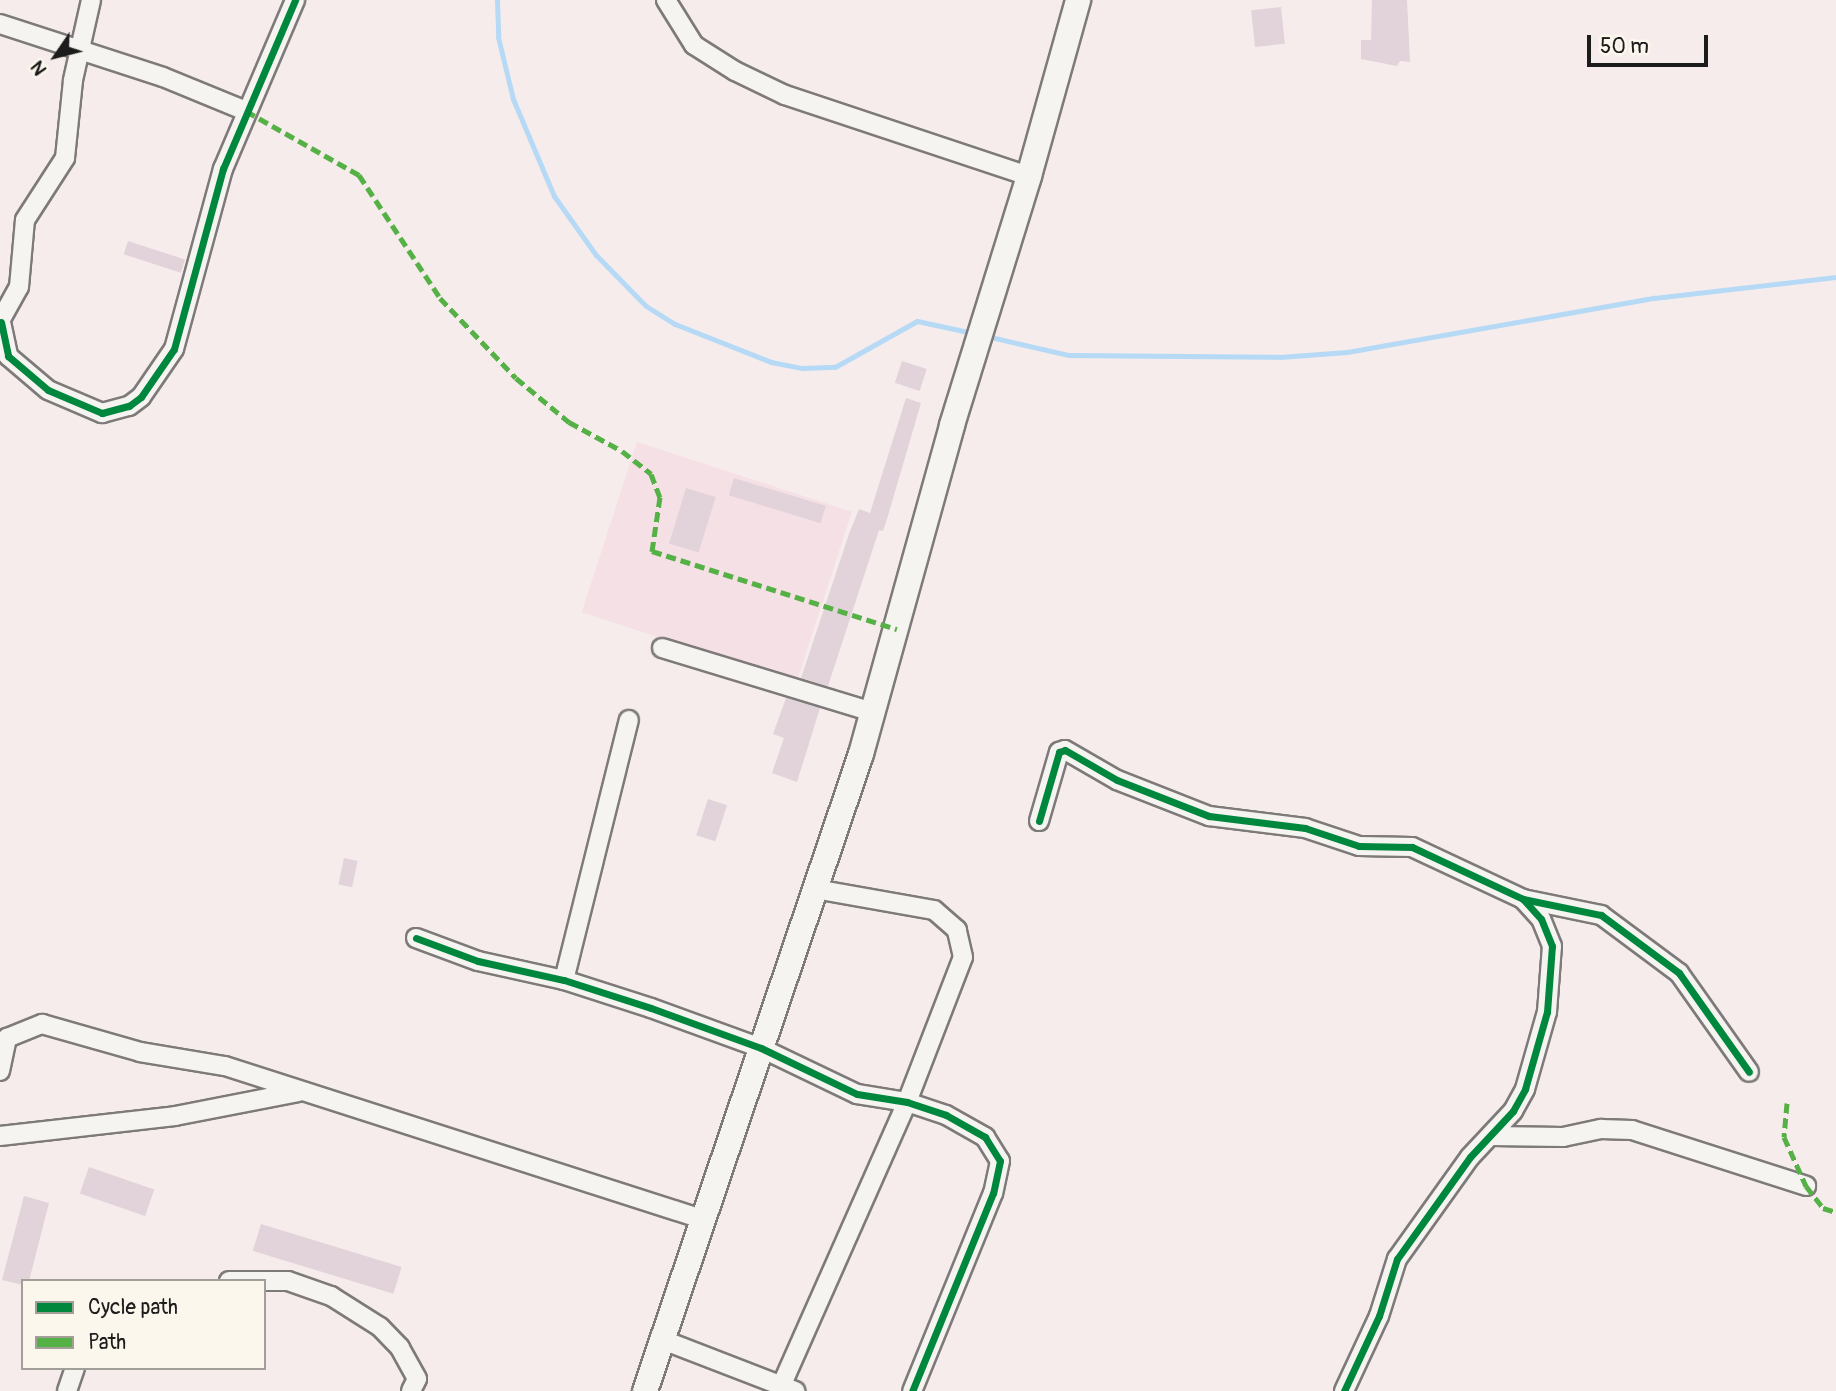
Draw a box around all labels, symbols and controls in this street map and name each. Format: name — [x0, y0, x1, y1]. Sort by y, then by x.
north arrow — [21, 21, 91, 91]
scale bar — [1591, 21, 1712, 65]
text: 50 m — [1600, 33, 1649, 60]
text: N — [25, 56, 52, 80]
legend — [21, 1279, 266, 1370]
text: Cycle path — [88, 1294, 178, 1321]
text: Path — [88, 1329, 126, 1356]

